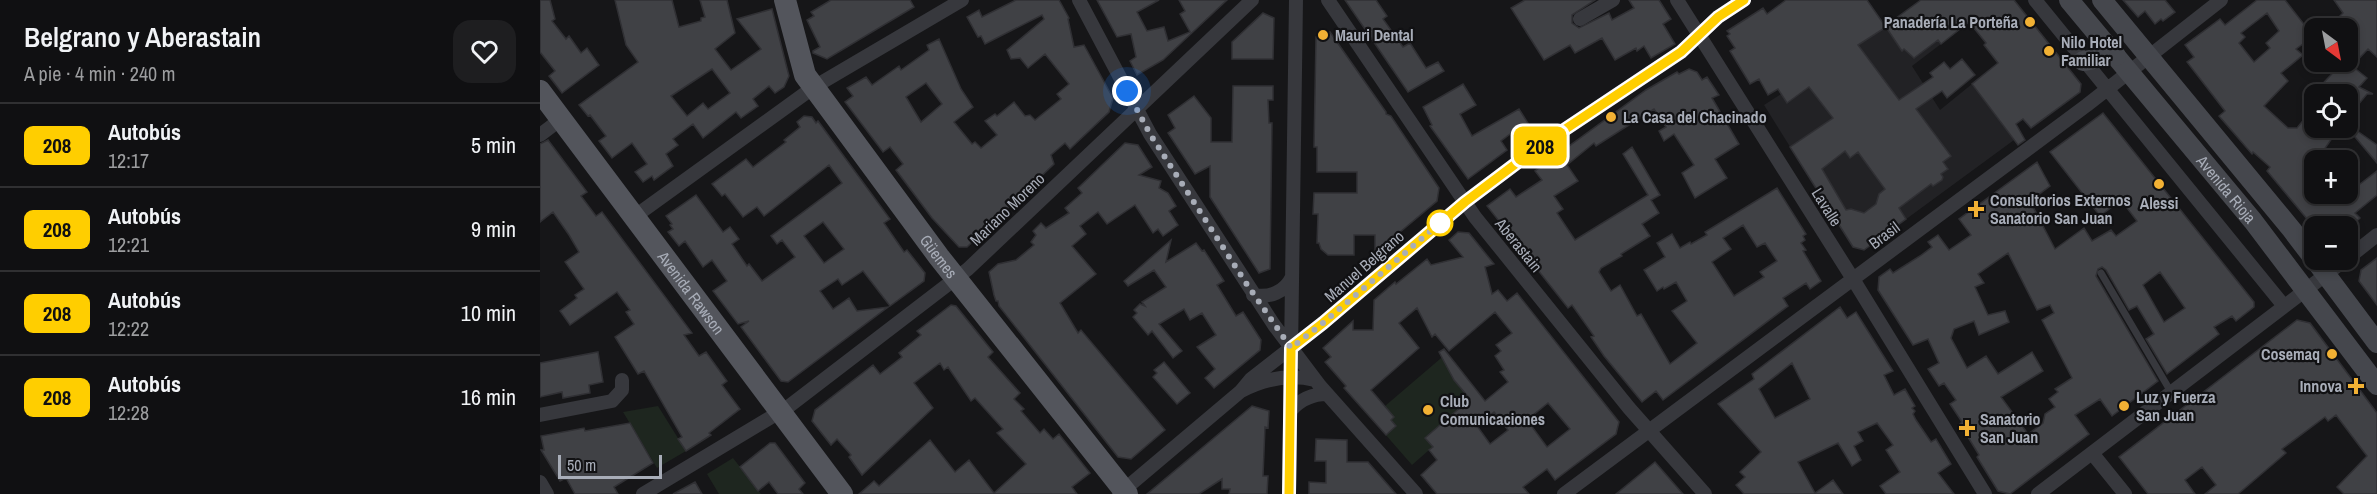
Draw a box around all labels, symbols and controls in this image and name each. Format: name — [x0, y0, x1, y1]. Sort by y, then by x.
place label: Panadería La Porteña — [1884, 11, 2019, 33]
marker: Panadería La Porteña — [2023, 15, 2037, 29]
text: Belgrano y Aberastain — [24, 18, 261, 56]
north arrow — [2304, 18, 2358, 72]
map controls — [2304, 18, 2358, 270]
button: heart — [453, 20, 516, 83]
place label: Mauri Dental — [1335, 24, 1414, 46]
marker: Mauri Dental — [1316, 28, 1330, 42]
place label: Nilo Hotel Familiar — [2061, 31, 2122, 71]
marker: Nilo Hotel Familiar — [2042, 44, 2056, 58]
text: A pie · 4 min · 240 m — [24, 60, 175, 87]
your location — [1112, 76, 1142, 106]
button: locate — [2304, 84, 2358, 138]
place label: La Casa del Chacinado — [1623, 106, 1767, 128]
marker: La Casa del Chacinado — [1604, 110, 1618, 124]
text: Autobús — [108, 117, 181, 147]
line badge: 208 — [1506, 126, 1574, 166]
text: 5 min — [471, 130, 516, 160]
text: 208 — [43, 131, 71, 160]
text: 208 — [1526, 132, 1554, 161]
text: 12:17 — [108, 147, 149, 174]
street label: Avenida Rioja — [2191, 150, 2262, 228]
button: + — [2304, 150, 2358, 204]
street label: Mariano Moreno — [965, 168, 1049, 250]
marker: Alessi — [2152, 177, 2166, 191]
street label: Lavalle — [1807, 184, 1847, 230]
place label: Consultorios Externos Sanatorio San Juan — [1990, 189, 2131, 229]
place label: Alessi — [2140, 192, 2178, 214]
marker: Consultorios Externos Sanatorio San Juan — [1967, 200, 1985, 218]
text: Autobús — [108, 201, 181, 231]
unlabelled marker — [1427, 210, 1453, 236]
street label: Aberastain — [1490, 213, 1548, 277]
text: 9 min — [471, 214, 516, 244]
text: 208 — [43, 215, 71, 244]
street label: Brasil — [1864, 216, 1904, 254]
button: − — [2304, 216, 2358, 270]
street label: Manuel Belgrano — [1319, 225, 1409, 307]
street label: Güemes — [915, 230, 963, 283]
text: 12:21 — [108, 231, 149, 258]
street label: Avenida Rawson — [652, 246, 730, 339]
text: Autobús — [108, 285, 181, 315]
text: 10 min — [461, 298, 516, 328]
text: 208 — [43, 299, 71, 328]
text: 12:22 — [108, 315, 149, 342]
place label: Cosemaq — [2261, 343, 2320, 365]
marker: Cosemaq — [2325, 347, 2339, 361]
text: Autobús — [108, 369, 181, 399]
place label: Innova — [2300, 375, 2343, 397]
marker: Innova — [2347, 377, 2365, 395]
text: 16 min — [461, 382, 516, 412]
text: 208 — [43, 383, 71, 412]
place label: Luz y Fuerza San Juan — [2136, 386, 2216, 426]
place label: Club Comunicaciones — [1440, 390, 1545, 430]
text: 12:28 — [108, 399, 149, 426]
marker: Luz y Fuerza San Juan — [2117, 399, 2131, 413]
marker: Club Comunicaciones — [1421, 403, 1435, 417]
place label: Sanatorio San Juan — [1980, 408, 2041, 448]
marker: Sanatorio San Juan — [1958, 419, 1976, 437]
scale bar — [558, 452, 662, 480]
text: 50 m — [567, 454, 596, 476]

